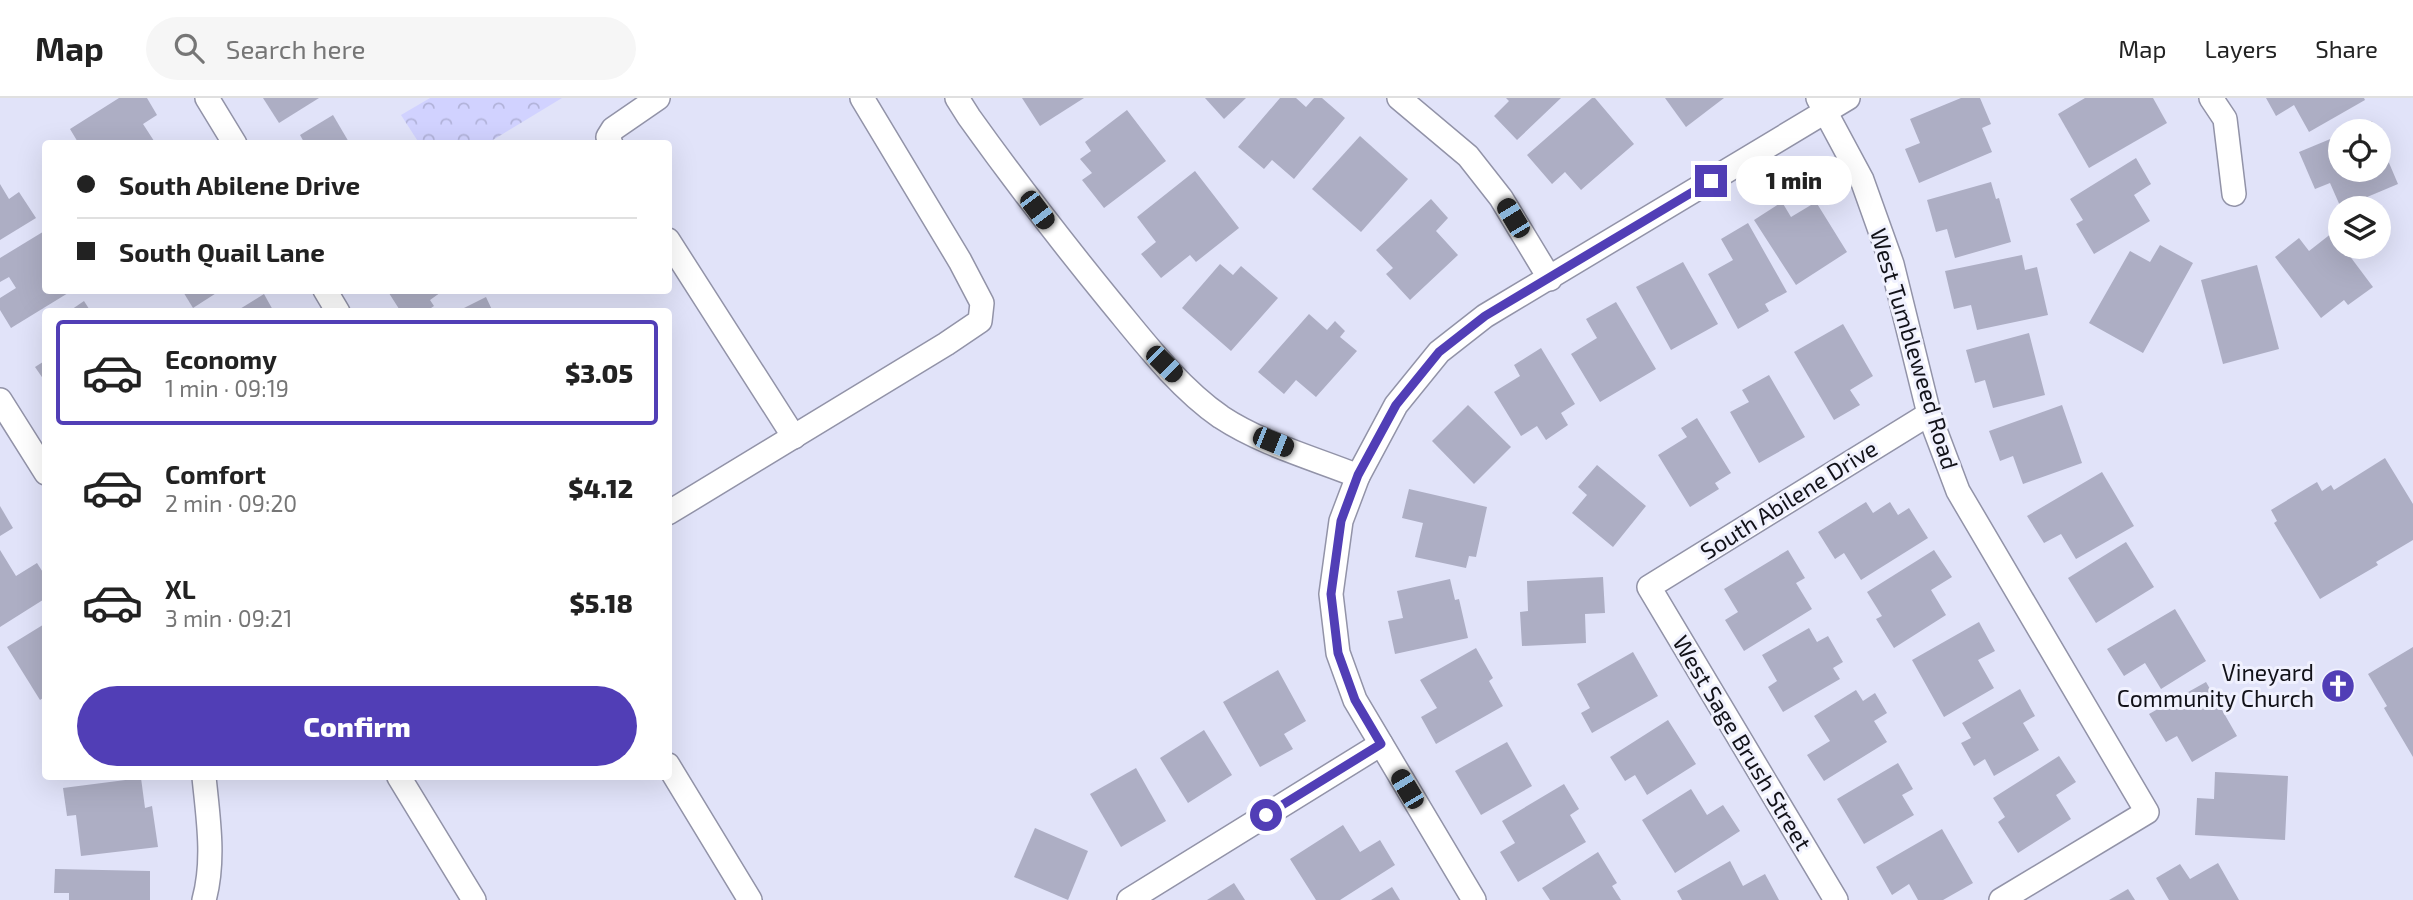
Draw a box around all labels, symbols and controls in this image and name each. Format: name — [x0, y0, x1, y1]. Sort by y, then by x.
search box — [146, 17, 636, 80]
text: Map — [35, 28, 104, 68]
icon: search — [170, 29, 208, 67]
text: Search here — [226, 33, 365, 64]
text: Map — [2118, 34, 2166, 63]
text: Layers — [2204, 34, 2277, 63]
text: Share — [2315, 34, 2378, 63]
map controls — [2328, 119, 2391, 259]
button: locate — [2328, 119, 2391, 182]
callout: 1 min — [1736, 156, 1851, 206]
route end — [1695, 165, 1727, 197]
text: 1 min — [1766, 166, 1822, 194]
text: South Abilene Drive — [119, 169, 360, 200]
car — [1016, 187, 1059, 233]
car — [1494, 195, 1533, 241]
button: layers — [2328, 196, 2391, 259]
street label: West Tumbleweed Road — [1865, 225, 1965, 473]
text: South Quail Lane — [119, 236, 325, 267]
icon: car — [81, 341, 144, 404]
car — [1142, 342, 1187, 386]
text: Economy — [165, 343, 277, 374]
text: $3.05 — [565, 357, 633, 388]
text: 1 min · 09:19 — [165, 374, 289, 402]
car — [1250, 424, 1297, 460]
street label: South Abilene Drive — [1695, 433, 1882, 565]
icon: car — [81, 456, 144, 519]
text: Comfort — [165, 458, 266, 489]
text: $4.12 — [568, 472, 633, 503]
text: 2 min · 09:20 — [165, 489, 297, 517]
icon: car — [81, 571, 144, 634]
text: XL — [165, 573, 196, 604]
text: $5.18 — [570, 587, 633, 618]
text: 3 min · 09:21 — [165, 604, 292, 632]
street label: West Sage Brush Street — [1668, 630, 1818, 855]
place label: Vineyard Community Church — [2117, 658, 2314, 712]
church icon: Vineyard Community Church — [2319, 667, 2357, 705]
button: Confirm — [77, 686, 637, 766]
car — [1388, 766, 1427, 812]
route start — [1250, 799, 1282, 831]

